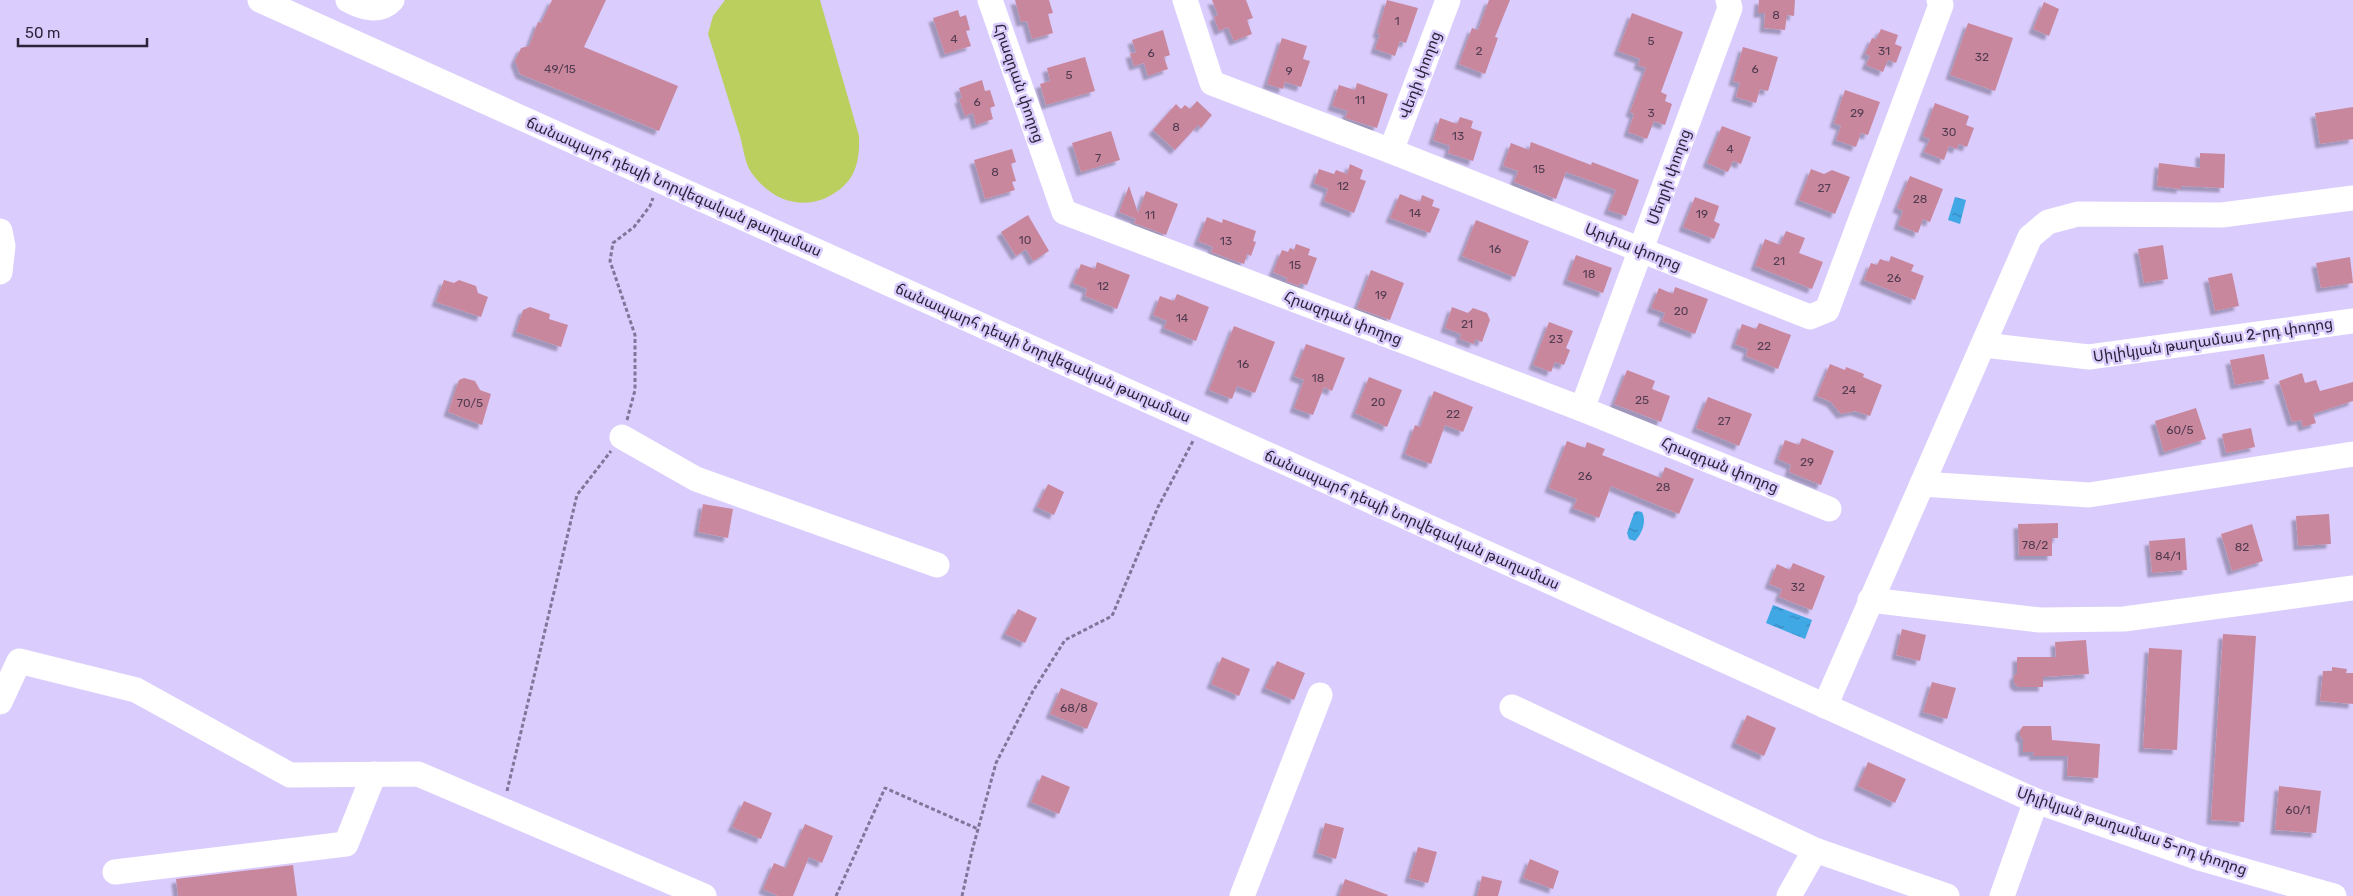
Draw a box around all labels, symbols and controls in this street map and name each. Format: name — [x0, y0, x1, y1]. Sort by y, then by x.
house number: 8 — [1772, 8, 1780, 22]
house number: 1 — [1394, 14, 1400, 28]
scale bar — [18, 15, 146, 47]
street label: Հրազդան փողոց — [990, 21, 1048, 145]
text: 50 m — [25, 24, 60, 42]
street label: Վեդի փողոց — [1395, 29, 1445, 121]
house number: 4 — [950, 32, 958, 46]
house number: 5 — [1647, 34, 1655, 48]
house number: 2 — [1475, 44, 1483, 58]
house number: 31 — [1878, 44, 1890, 58]
house number: 6 — [1147, 46, 1155, 60]
house number: 32 — [1975, 50, 1989, 64]
house number: 49/15 — [544, 62, 576, 76]
house number: 6 — [1751, 62, 1759, 76]
house number: 9 — [1285, 64, 1293, 78]
house number: 5 — [1065, 68, 1073, 82]
house number: 11 — [1355, 93, 1365, 107]
house number: 6 — [973, 95, 981, 109]
house number: 3 — [1647, 106, 1655, 120]
house number: 29 — [1850, 106, 1864, 120]
street label: ճանապարհ դեպի Նորվեգական թաղամաս — [524, 113, 824, 261]
house number: 8 — [1172, 120, 1180, 134]
house number: 30 — [1942, 125, 1956, 139]
street label: Մեղրի փողոց — [1643, 127, 1695, 227]
house number: 13 — [1452, 129, 1464, 143]
house number: 4 — [1726, 142, 1734, 156]
house number: 7 — [1095, 151, 1101, 165]
house number: 15 — [1533, 162, 1545, 176]
house number: 8 — [991, 165, 999, 179]
house number: 12 — [1337, 179, 1349, 193]
house number: 27 — [1817, 181, 1831, 195]
house number: 28 — [1913, 192, 1927, 206]
house number: 14 — [1409, 206, 1422, 220]
house number: 19 — [1696, 207, 1708, 221]
house number: 11 — [1145, 208, 1155, 222]
street label: Արփա փողոց — [1582, 219, 1684, 275]
house number: 10 — [1019, 233, 1031, 247]
house number: 13 — [1220, 234, 1232, 248]
house number: 16 — [1489, 242, 1501, 256]
house number: 21 — [1773, 254, 1785, 268]
house number: 15 — [1289, 258, 1301, 272]
house number: 18 — [1583, 267, 1595, 281]
house number: 26 — [1887, 271, 1901, 285]
street label: ճանապարհ դեպի Նորվեգական թաղամաս — [893, 279, 1193, 427]
house number: 12 — [1097, 279, 1109, 293]
street label: Հրազդան փողոց — [1281, 287, 1405, 349]
house number: 19 — [1375, 288, 1387, 302]
house number: 20 — [1674, 304, 1688, 318]
house number: 14 — [1176, 311, 1189, 325]
street label: Սիլիկյան թաղամաս 2-րդ փողոց — [2092, 314, 2334, 366]
house number: 21 — [1461, 317, 1473, 331]
house number: 23 — [1549, 332, 1563, 346]
house number: 22 — [1757, 339, 1771, 353]
house number: 16 — [1237, 357, 1249, 371]
house number: 18 — [1312, 371, 1324, 385]
house number: 24 — [1842, 383, 1857, 397]
house number: 25 — [1635, 393, 1649, 407]
house number: 20 — [1371, 395, 1385, 409]
house number: 70/5 — [457, 396, 483, 410]
house number: 22 — [1446, 407, 1460, 421]
house number: 27 — [1717, 414, 1731, 428]
house number: 60/5 — [2166, 423, 2194, 437]
street label: Հրազդան փողոց — [1659, 433, 1781, 497]
street label: ճանապարհ դեպի Նորվեգական թաղամաս — [1262, 446, 1562, 594]
house number: 29 — [1800, 455, 1814, 469]
house number: 26 — [1578, 469, 1592, 483]
house number: 28 — [1656, 480, 1670, 494]
house number: 78/2 — [2022, 538, 2048, 552]
house number: 82 — [2235, 540, 2249, 554]
house number: 84/1 — [2155, 549, 2181, 563]
house number: 32 — [1791, 580, 1805, 594]
house number: 68/8 — [1060, 701, 1088, 715]
street label: Սիլիկյան թաղամաս 5-րդ փողոց — [2014, 783, 2250, 879]
house number: 60/1 — [2285, 803, 2311, 817]

